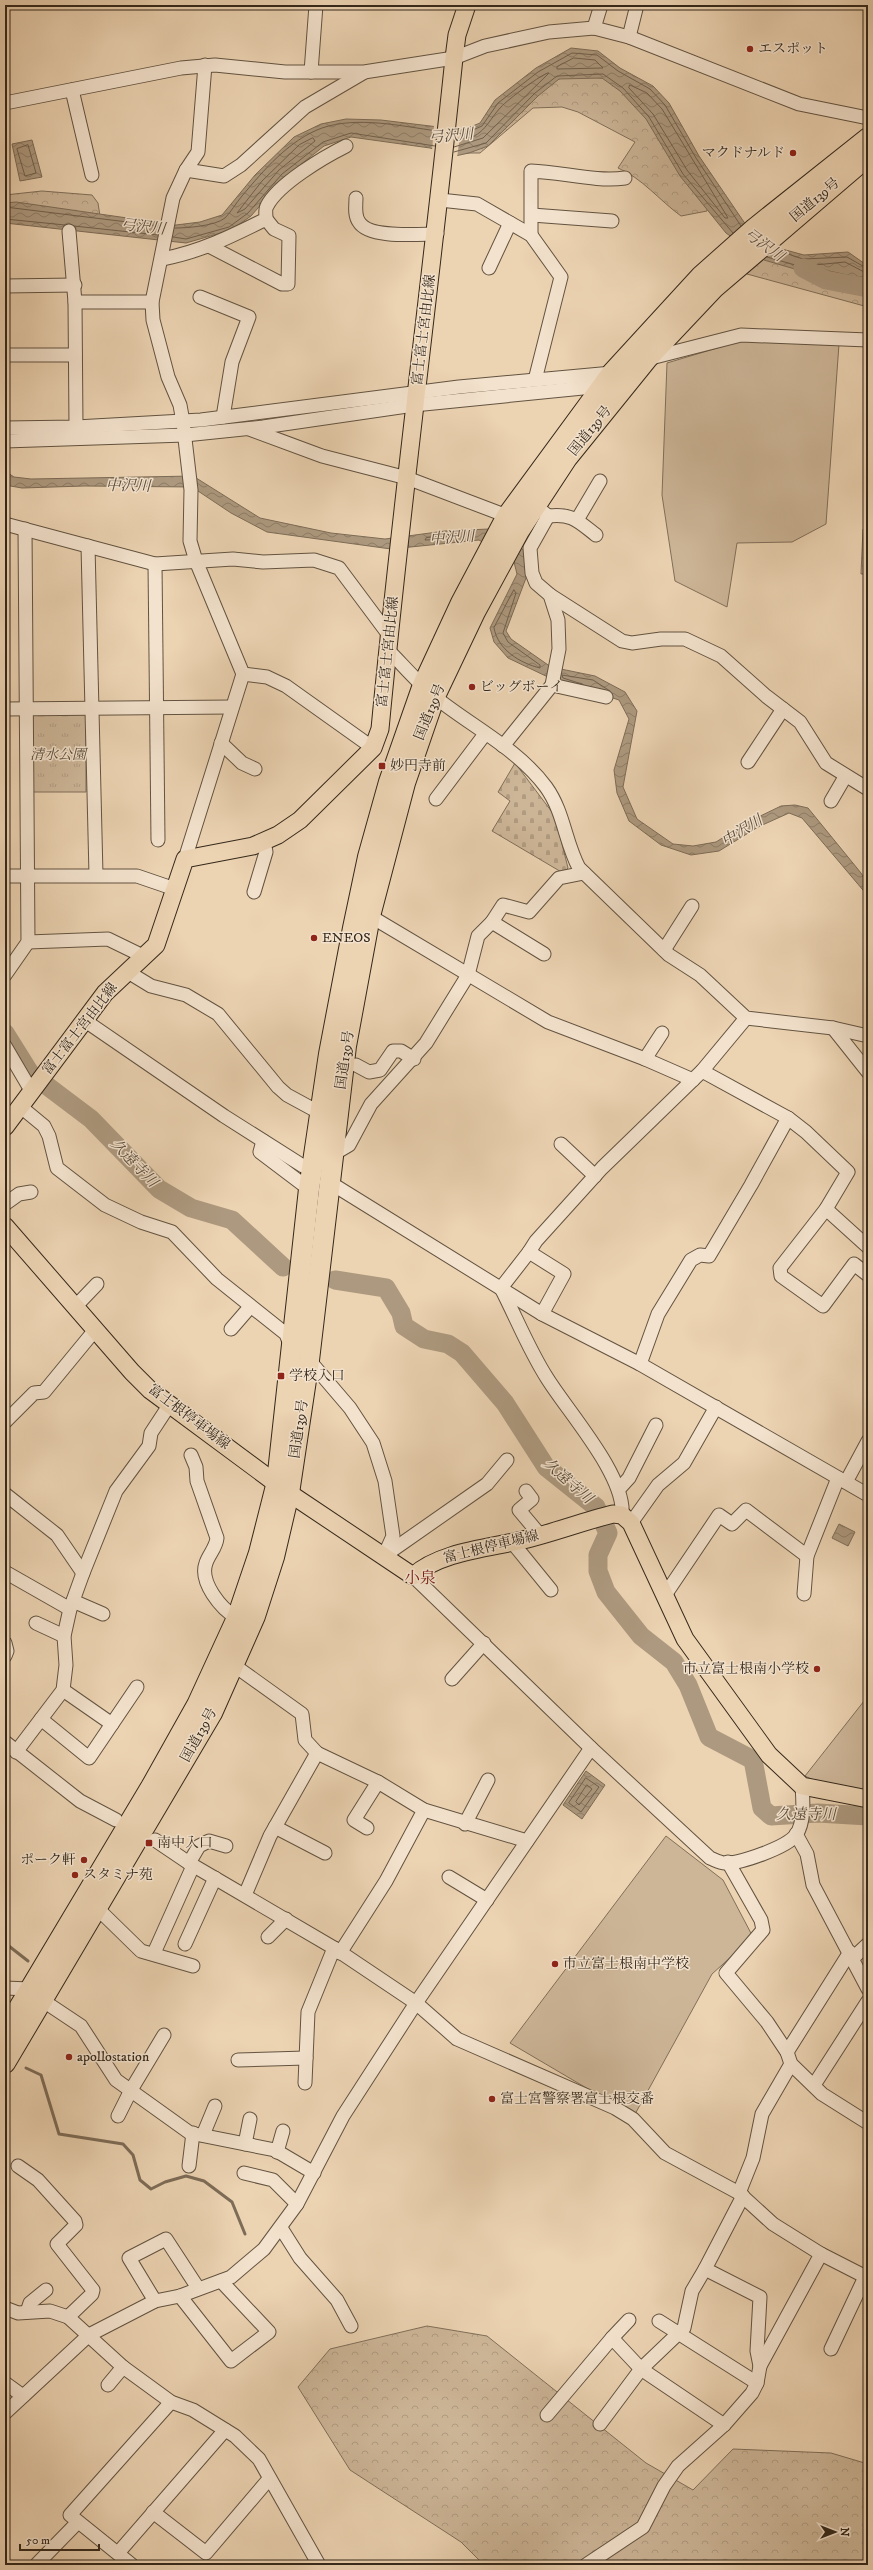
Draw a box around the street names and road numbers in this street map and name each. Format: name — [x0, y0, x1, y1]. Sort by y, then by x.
street label: 国道139号 — [786, 174, 844, 226]
street label: 富士富士宮由比線 — [408, 273, 440, 387]
street label: 国道139号 — [564, 402, 616, 460]
street label: 富士富士宮由比線 — [373, 595, 403, 709]
street label: 国道139号 — [411, 681, 449, 743]
street label: 富士富士宮由比線 — [38, 979, 122, 1079]
street label: 国道139号 — [332, 1029, 358, 1091]
street label: 富士根停車場線 — [144, 1380, 234, 1454]
street label: 国道139号 — [286, 1398, 312, 1460]
street label: 富士根停車場線 — [441, 1526, 541, 1568]
street label: 国道139号 — [177, 1705, 221, 1765]

